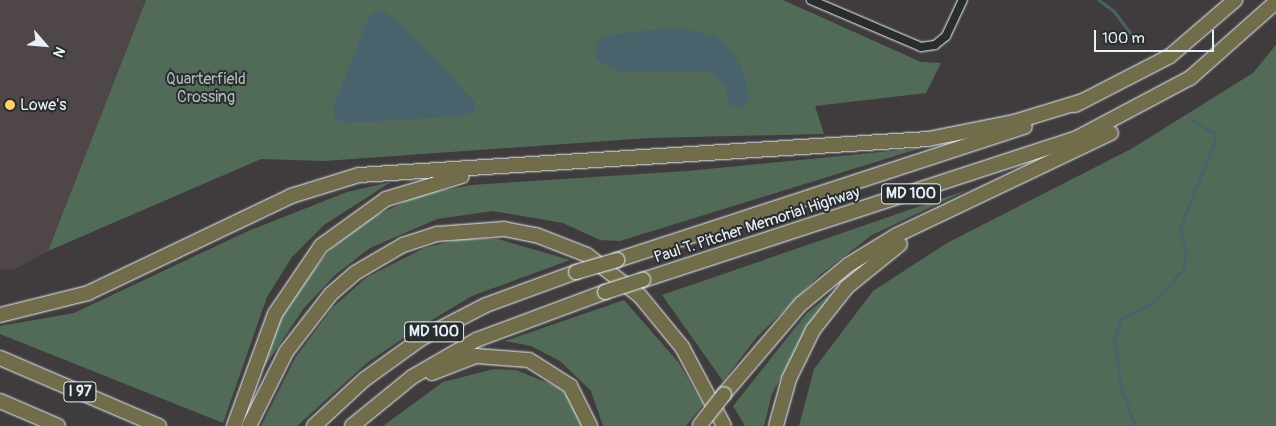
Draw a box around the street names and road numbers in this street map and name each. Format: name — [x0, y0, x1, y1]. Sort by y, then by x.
road number: MD 100 — [881, 182, 941, 206]
street label: Paul T. Pitcher Memorial Highway — [652, 183, 862, 267]
road number: MD 100 — [404, 320, 464, 344]
road number: I 97 — [62, 380, 98, 404]

